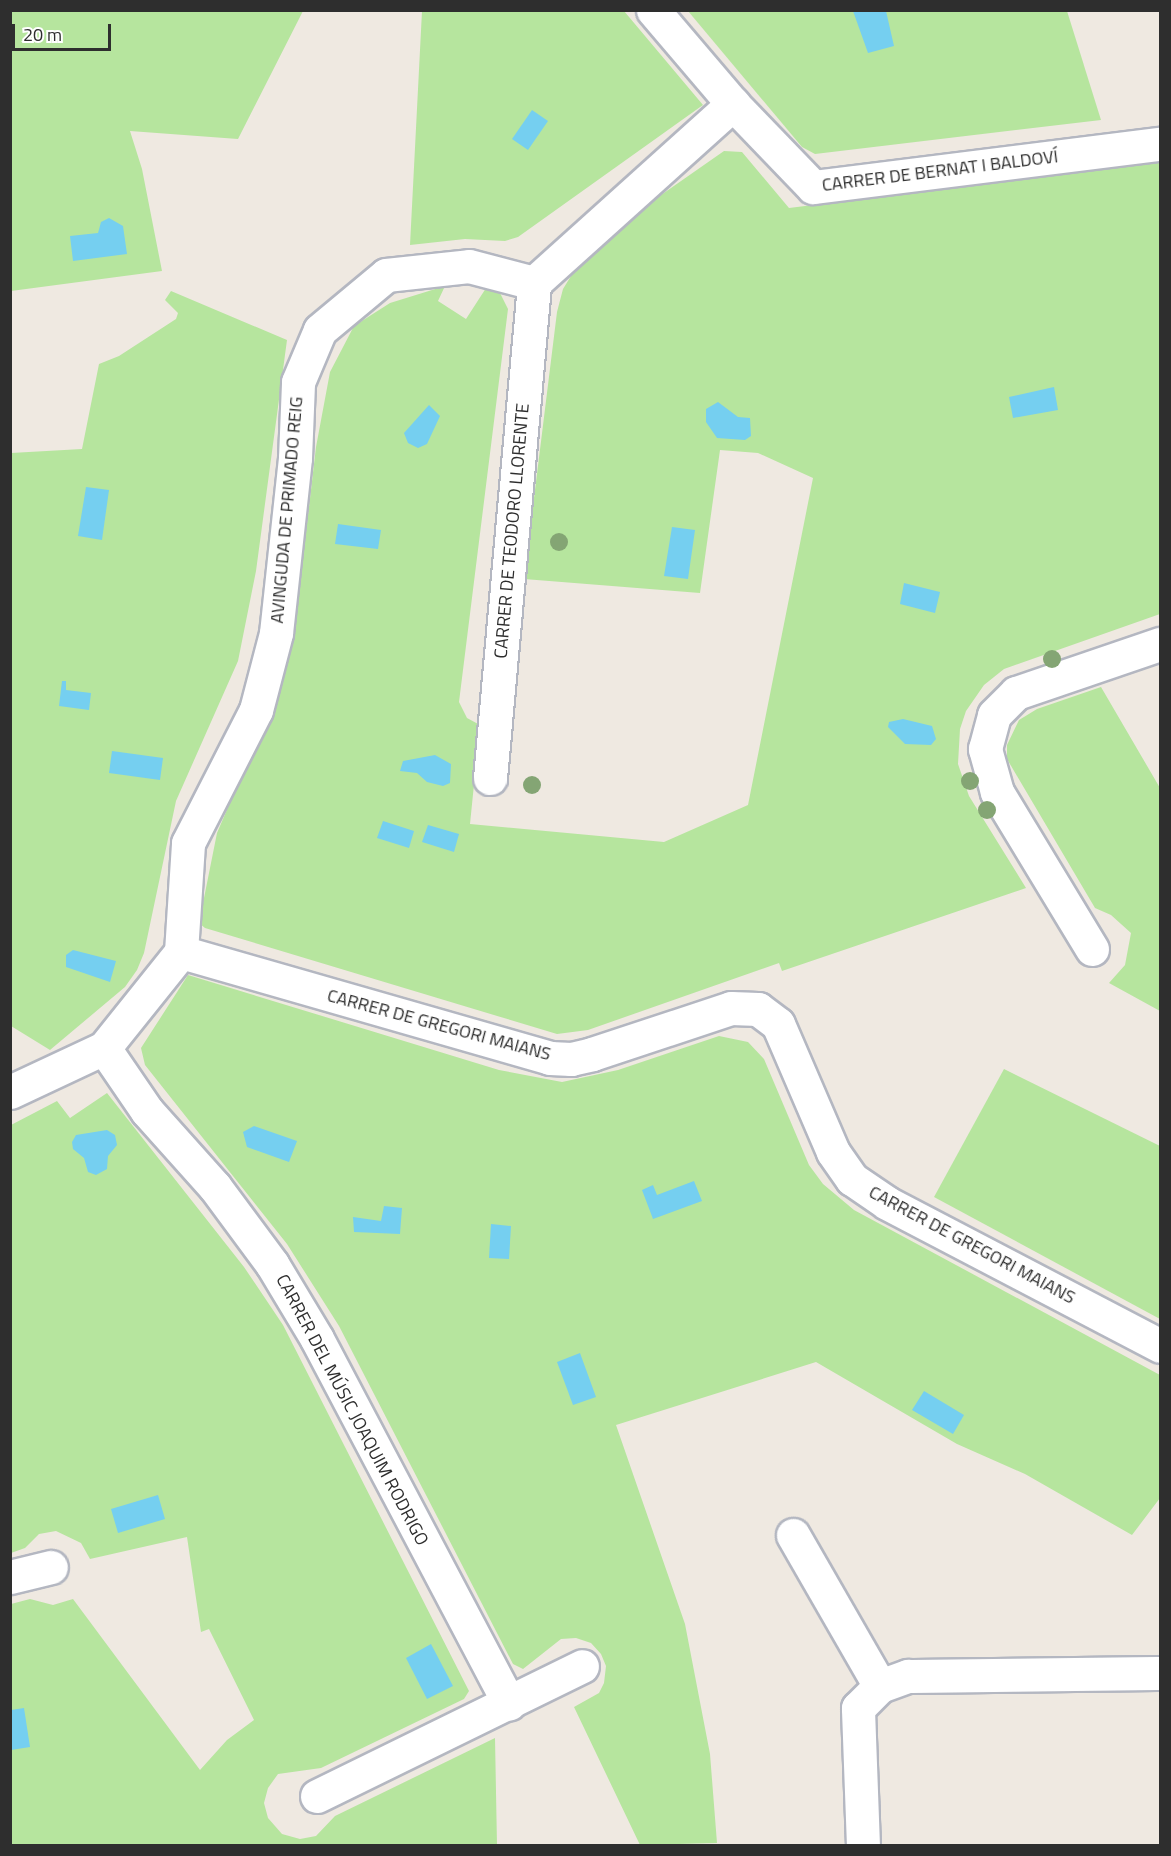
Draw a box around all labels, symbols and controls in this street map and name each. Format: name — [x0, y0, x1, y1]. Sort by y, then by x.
scale bar — [15, 12, 114, 50]
text: 20 m — [23, 21, 62, 48]
street label: CARRER DE BERNAT I BALDOVÍ — [821, 146, 1059, 196]
street label: AVINGUDA DE PRIMADO REIG — [266, 396, 308, 624]
street label: CARRER DE TEODORO LLORENTE — [490, 402, 534, 660]
street label: CARRER DE GREGORI MAIANS — [325, 985, 553, 1065]
street label: CARRER DE GREGORI MAIANS — [865, 1181, 1079, 1309]
street label: CARRER DEL MÚSIC JOAQUIM RODRIGO — [271, 1271, 433, 1549]

